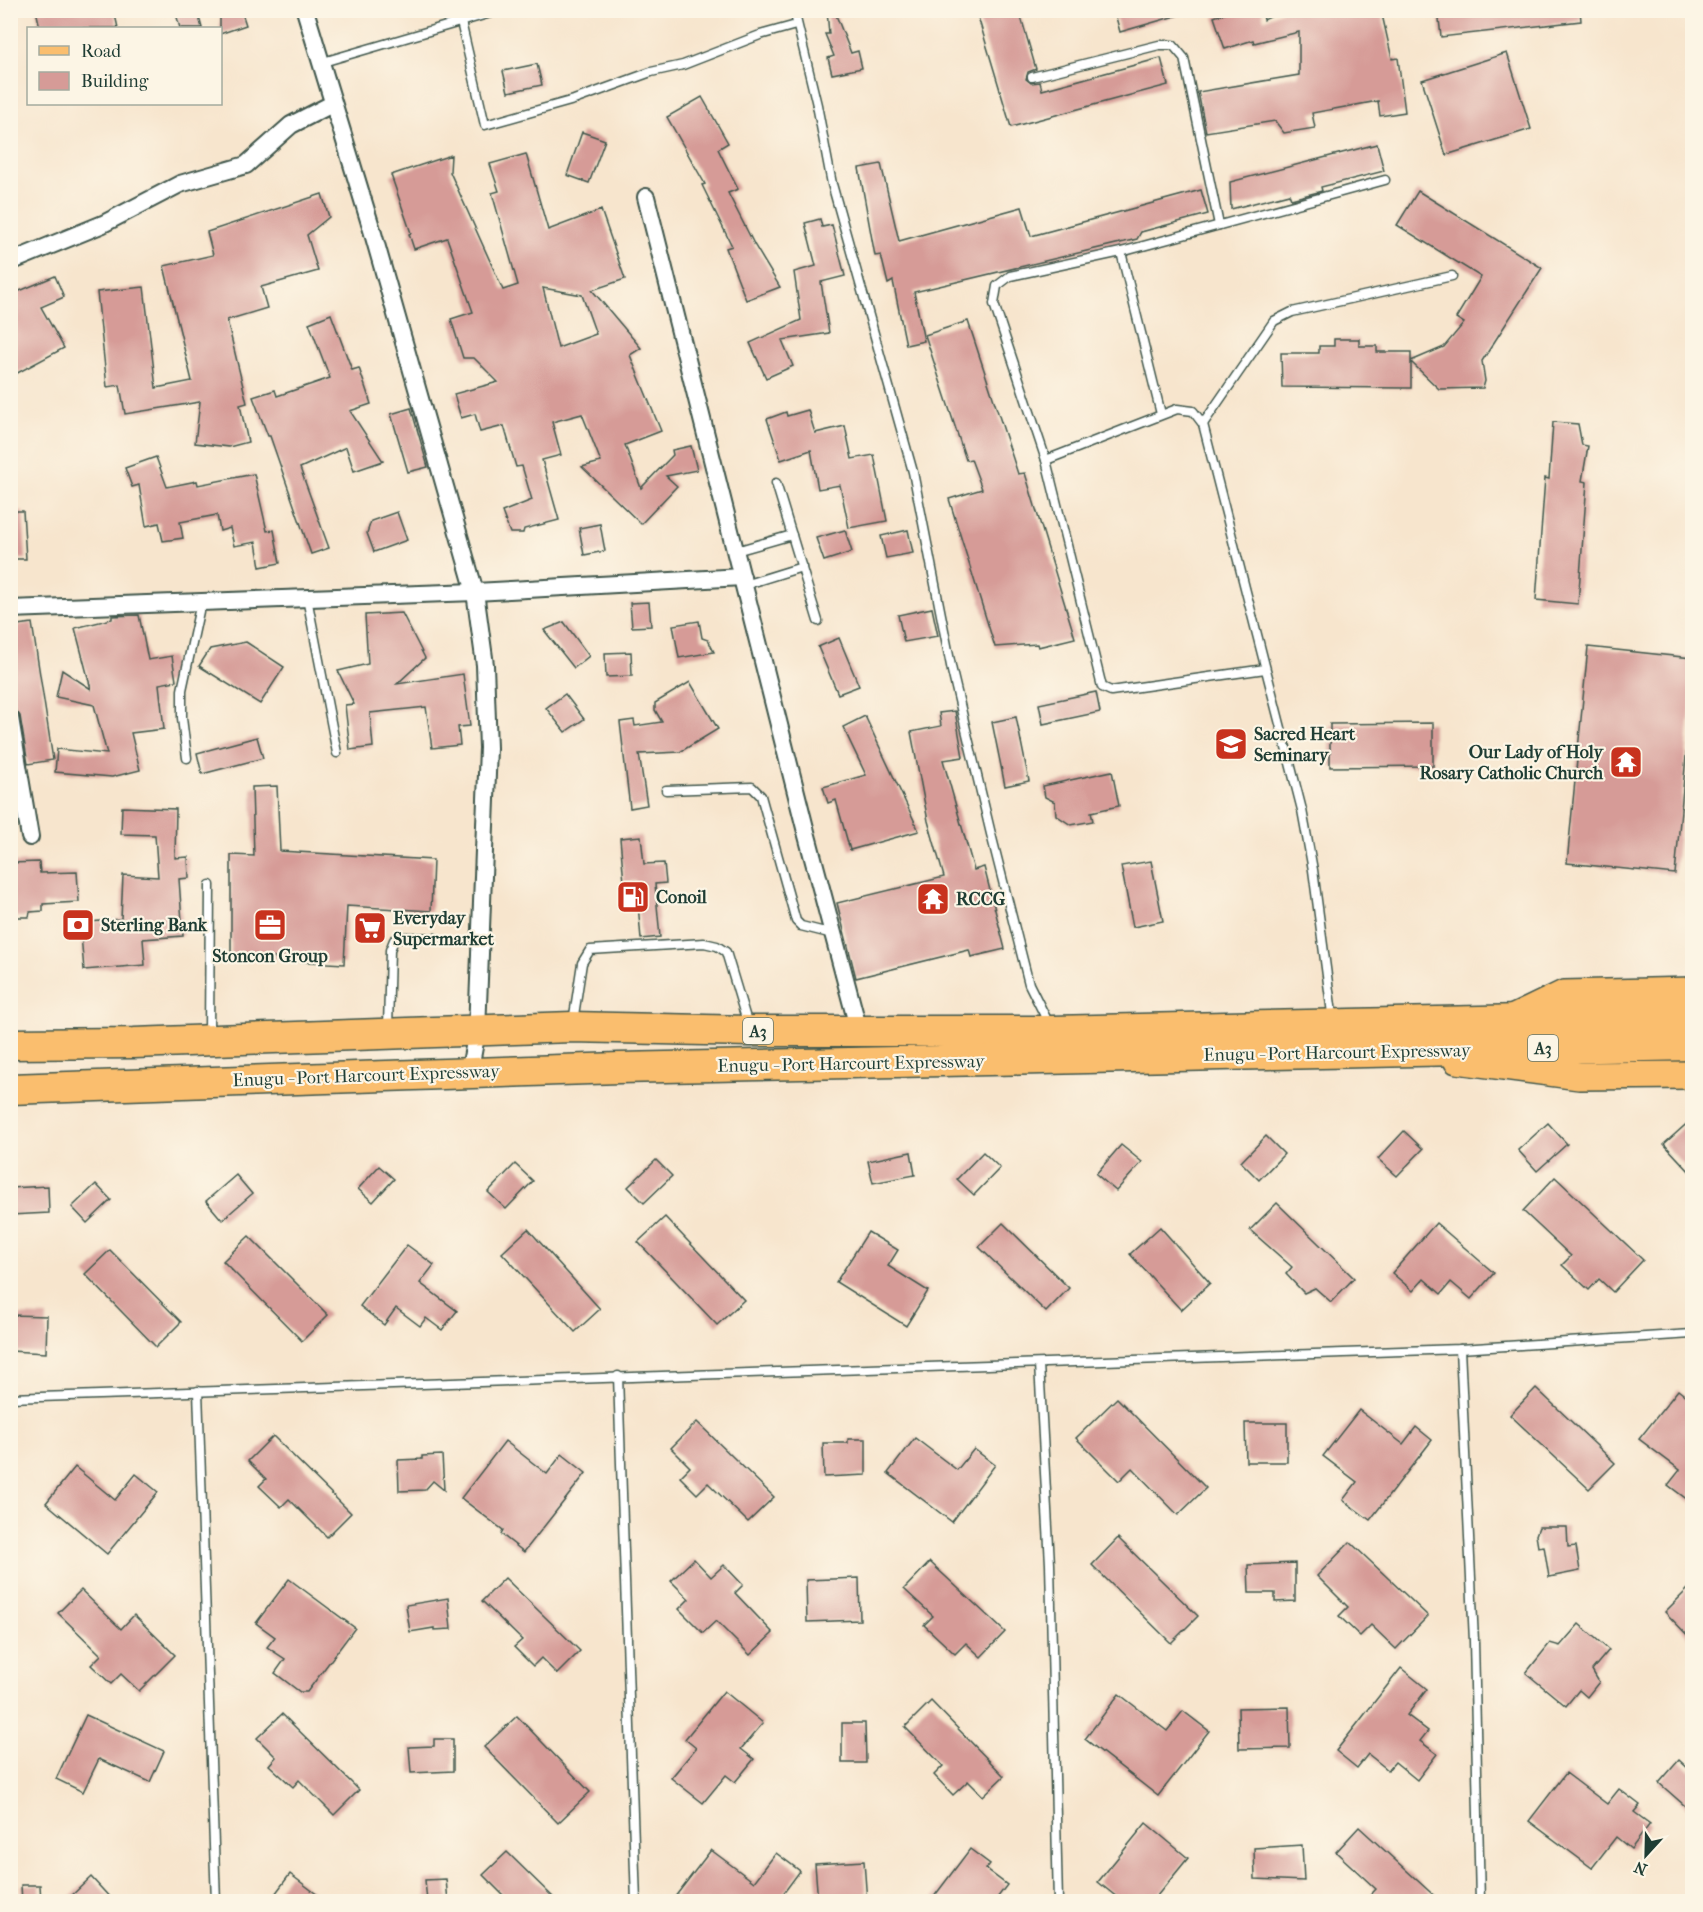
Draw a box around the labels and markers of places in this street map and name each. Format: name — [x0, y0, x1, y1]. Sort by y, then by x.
place label: Sacred Heart Seminary — [1254, 724, 1356, 766]
school or university icon: Sacred Heart Seminary — [1213, 726, 1249, 762]
place label: Our Lady of Holy Rosary Catholic Church — [1419, 742, 1604, 784]
temple icon: Our Lady of Holy Rosary Catholic Church — [1608, 744, 1644, 780]
fuel station icon: Conoil — [615, 879, 651, 915]
temple icon: RCCG — [915, 881, 951, 917]
place label: Conoil — [656, 887, 708, 908]
place label: RCCG — [956, 889, 1006, 910]
bank icon: Sterling Bank — [60, 907, 96, 943]
office icon: Stoncon Group — [252, 907, 288, 943]
place label: Everyday Supermarket — [393, 908, 494, 950]
supermarket icon: Everyday Supermarket — [352, 910, 388, 946]
place label: Sterling Bank — [101, 915, 208, 936]
place label: Stoncon Group — [212, 946, 328, 967]

